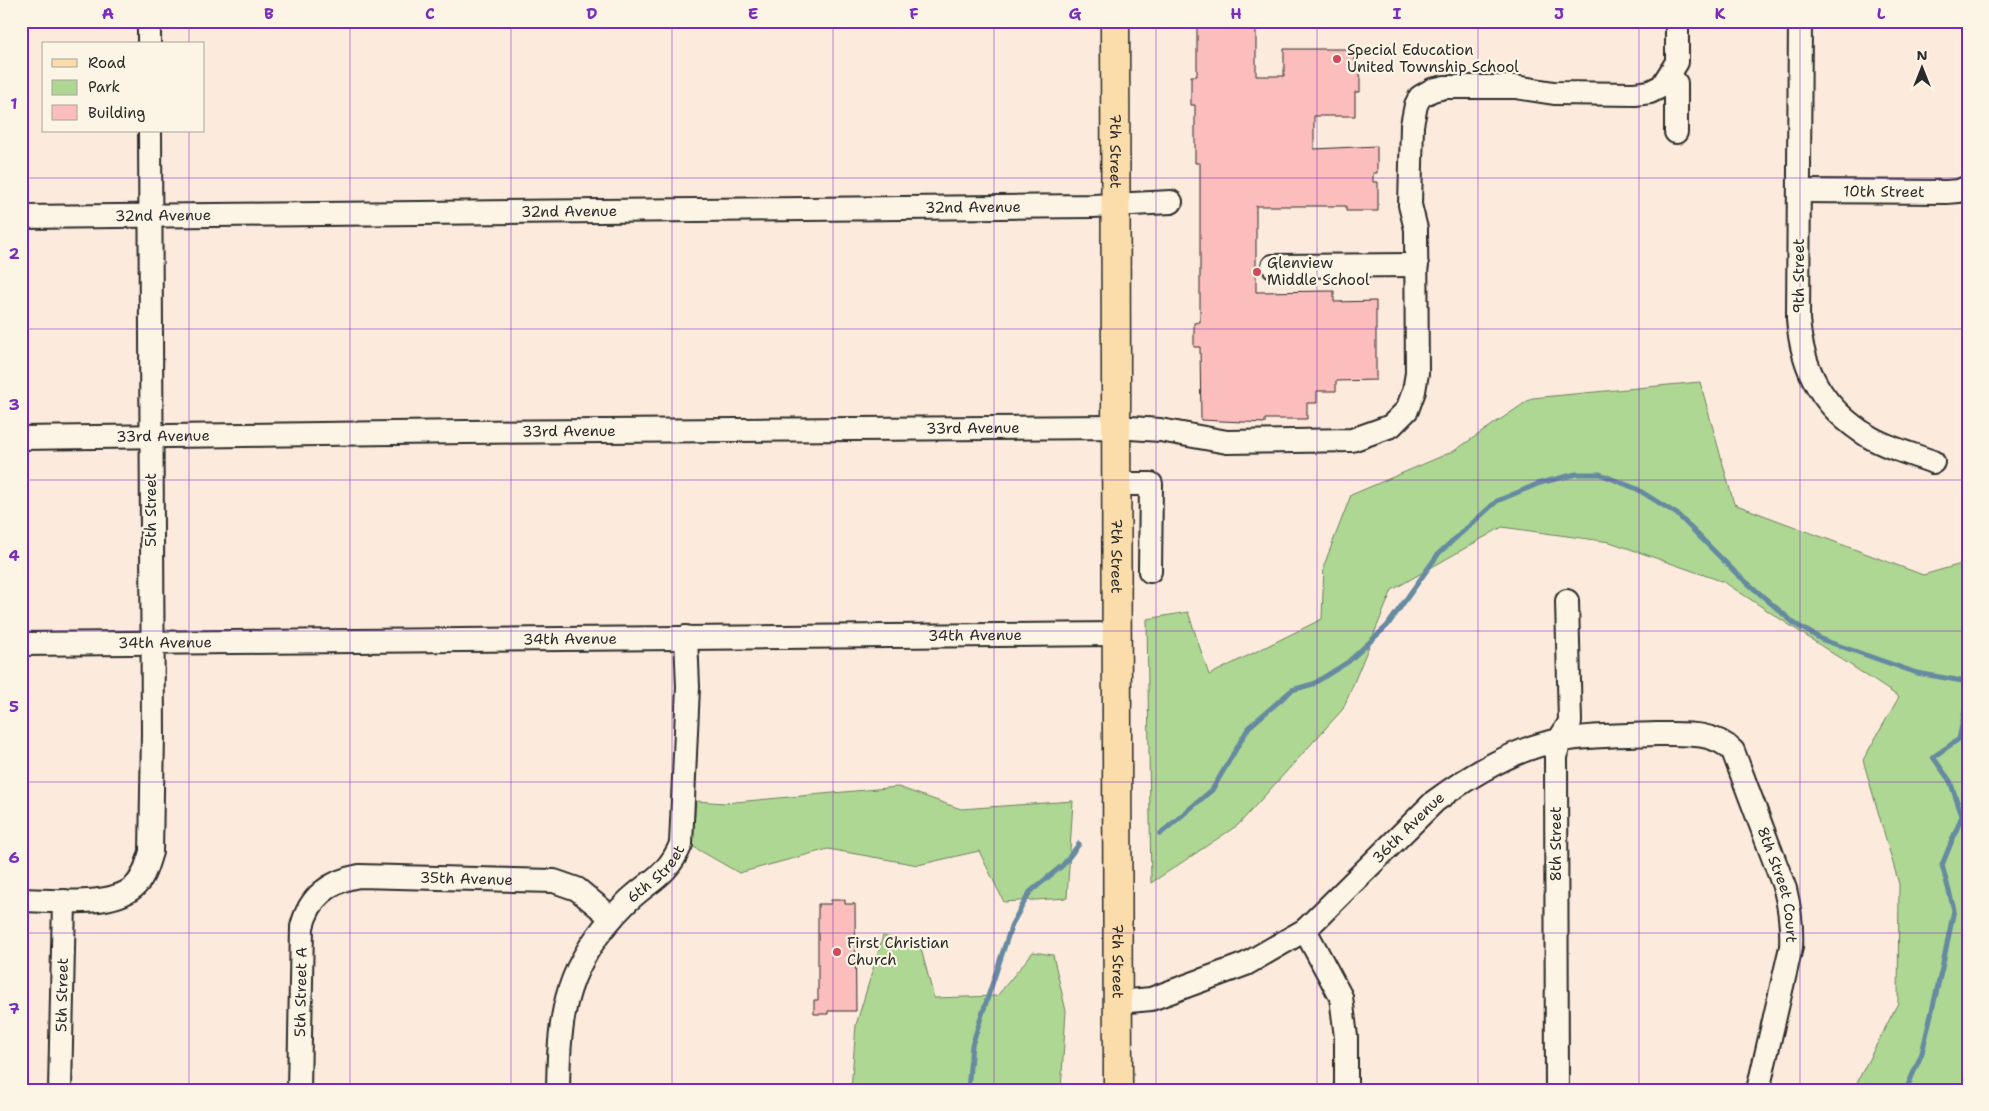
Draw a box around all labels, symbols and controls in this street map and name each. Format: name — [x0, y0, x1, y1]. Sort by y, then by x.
text: A — [102, 3, 114, 24]
text: B — [264, 3, 274, 24]
text: C — [425, 3, 435, 24]
text: D — [586, 3, 598, 24]
text: E — [748, 3, 758, 24]
text: F — [909, 3, 919, 24]
text: G — [1069, 3, 1082, 24]
text: H — [1230, 3, 1242, 24]
text: I — [1393, 3, 1402, 24]
text: J — [1554, 3, 1564, 24]
text: K — [1715, 3, 1726, 24]
text: L — [1877, 3, 1886, 24]
place label: Special Education United Township School — [1347, 40, 1519, 77]
legend — [42, 42, 205, 132]
north arrow — [1896, 42, 1946, 92]
text: N — [1916, 46, 1928, 64]
text: Road — [88, 53, 126, 73]
marker: Special Education United Township School — [1331, 53, 1343, 65]
text: Park — [88, 77, 120, 97]
text: 1 — [10, 93, 18, 114]
text: Building — [88, 103, 145, 123]
street label: 7th Street — [1105, 113, 1125, 189]
street label: 10th Street — [1843, 181, 1925, 202]
street label: 32nd Avenue — [925, 197, 1021, 218]
street label: 32nd Avenue — [521, 201, 617, 222]
street label: 32nd Avenue — [115, 205, 211, 226]
street label: 9th Street — [1789, 238, 1809, 314]
text: 2 — [8, 243, 20, 264]
place label: Glenview Middle School — [1267, 253, 1370, 290]
marker: Glenview Middle School — [1251, 266, 1263, 278]
text: 3 — [8, 394, 20, 415]
street label: 33rd Avenue — [926, 418, 1020, 438]
street label: 33rd Avenue — [522, 421, 616, 442]
street label: 33rd Avenue — [116, 425, 210, 447]
street label: 5th Street — [141, 473, 161, 547]
street label: 7th Street — [1106, 518, 1127, 594]
text: 4 — [8, 545, 20, 566]
street label: 34th Avenue — [928, 625, 1022, 646]
street label: 34th Avenue — [523, 629, 617, 649]
street label: 34th Avenue — [118, 632, 212, 653]
text: 5 — [9, 696, 19, 717]
street label: 36th Avenue — [1368, 787, 1448, 868]
street label: 8th Street — [1546, 806, 1566, 882]
street label: 8th Street Court — [1752, 824, 1801, 943]
street label: 6th Street — [623, 842, 689, 907]
text: 6 — [8, 847, 20, 868]
street label: 35th Avenue — [420, 868, 513, 890]
street label: 7th Street — [1108, 923, 1128, 999]
place label: First Christian Church — [847, 933, 949, 970]
marker: First Christian Church — [831, 946, 843, 958]
street label: 5th Street A — [290, 947, 312, 1037]
street label: 5th Street — [51, 958, 73, 1032]
text: 7 — [8, 998, 20, 1019]

